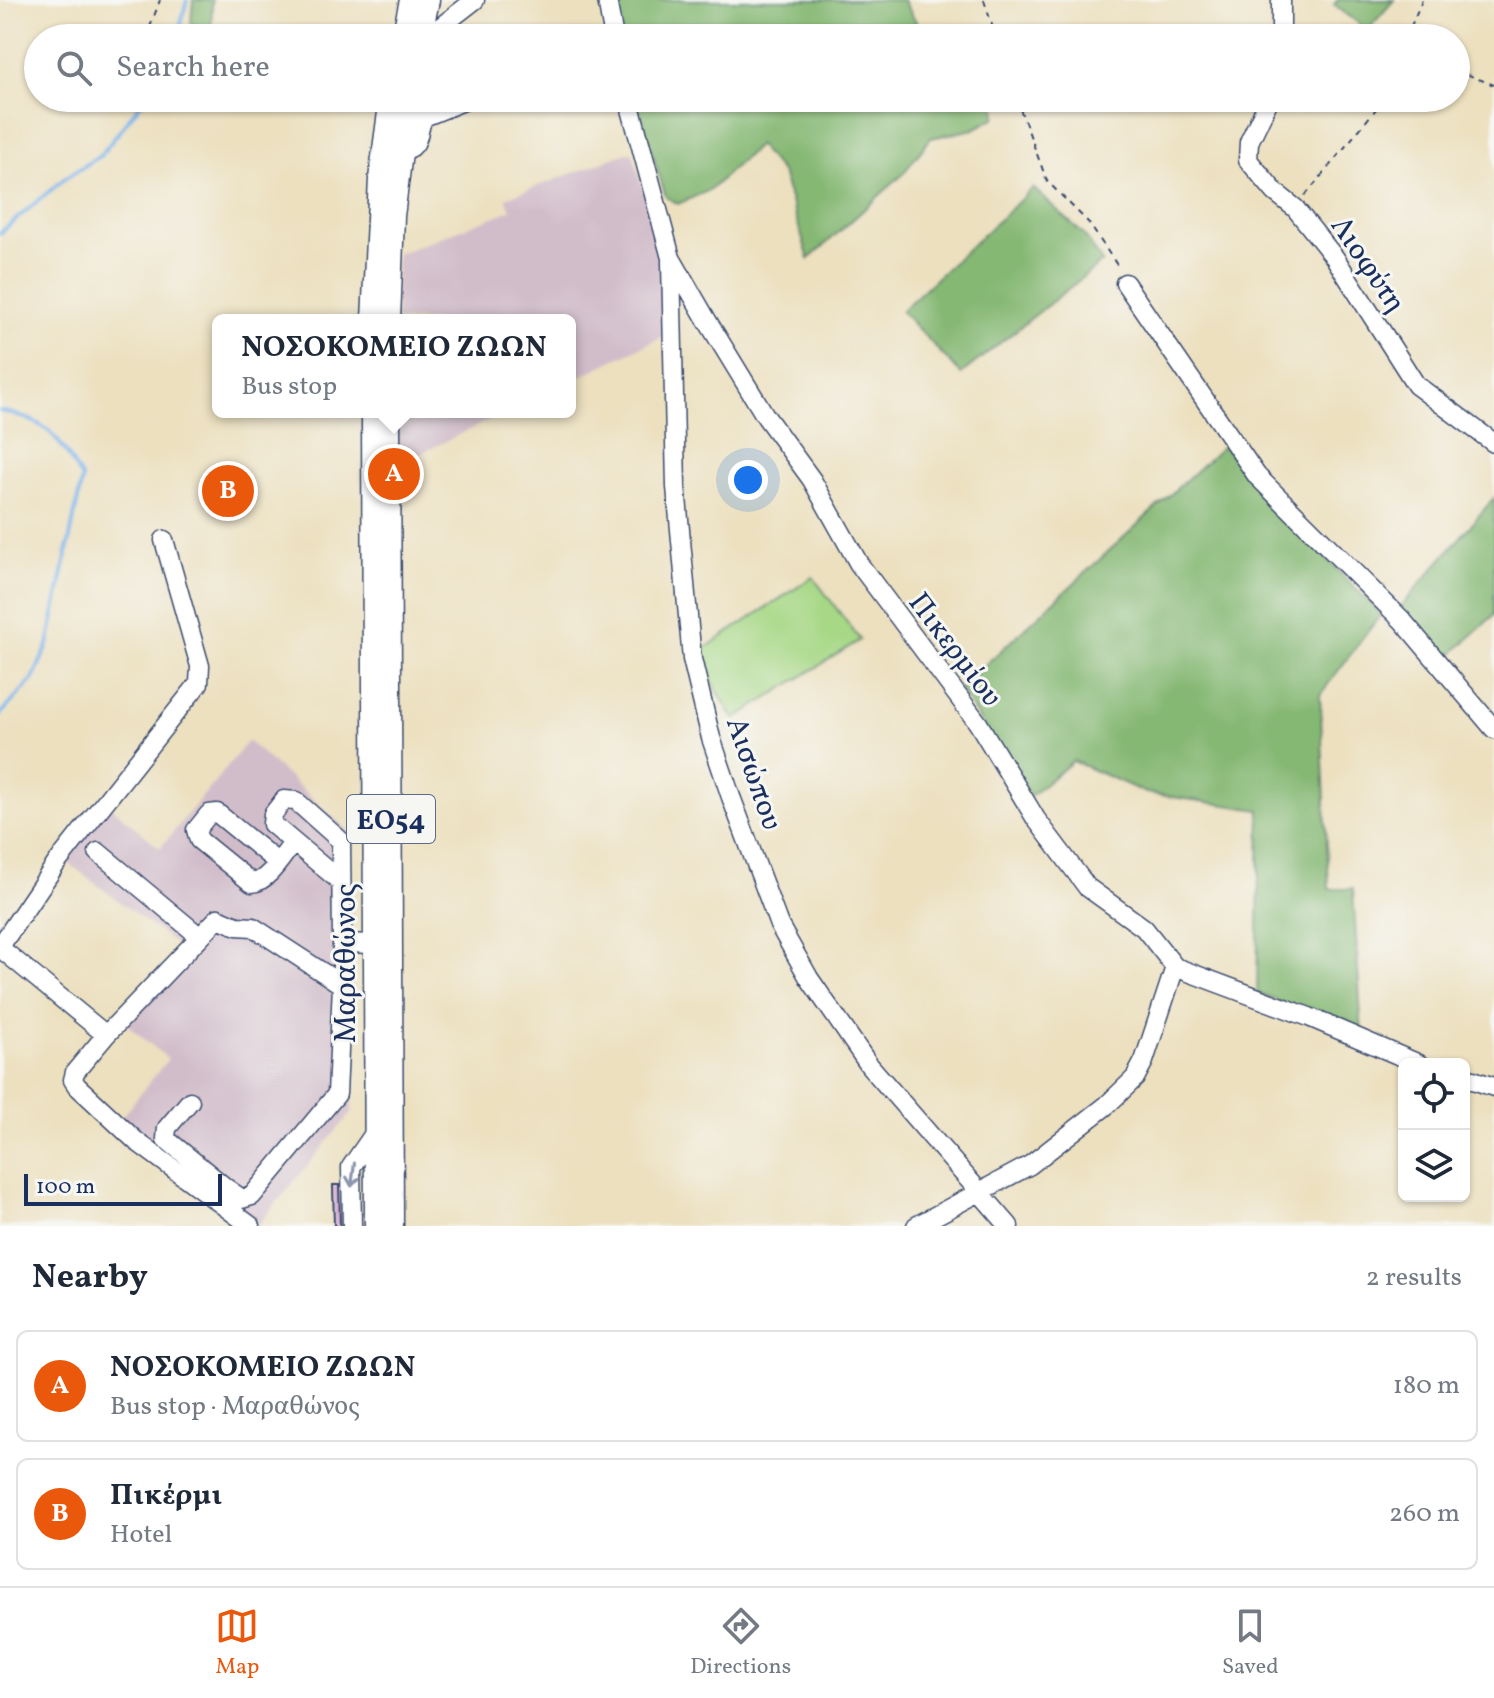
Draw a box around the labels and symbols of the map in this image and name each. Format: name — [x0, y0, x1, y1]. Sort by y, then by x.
street label: Λιοφύτη — [1320, 208, 1415, 322]
pin: A — [368, 444, 420, 504]
your location — [728, 460, 768, 500]
pin: B — [202, 461, 254, 521]
street label: Πικερμίου — [897, 584, 1011, 716]
street label: Αισώπου — [714, 712, 792, 836]
road number: ΕΟ54 — [347, 795, 435, 843]
street label: Μαραθώνος — [326, 883, 368, 1043]
one-way arrow — [345, 1162, 360, 1188]
scale bar — [24, 1170, 222, 1206]

